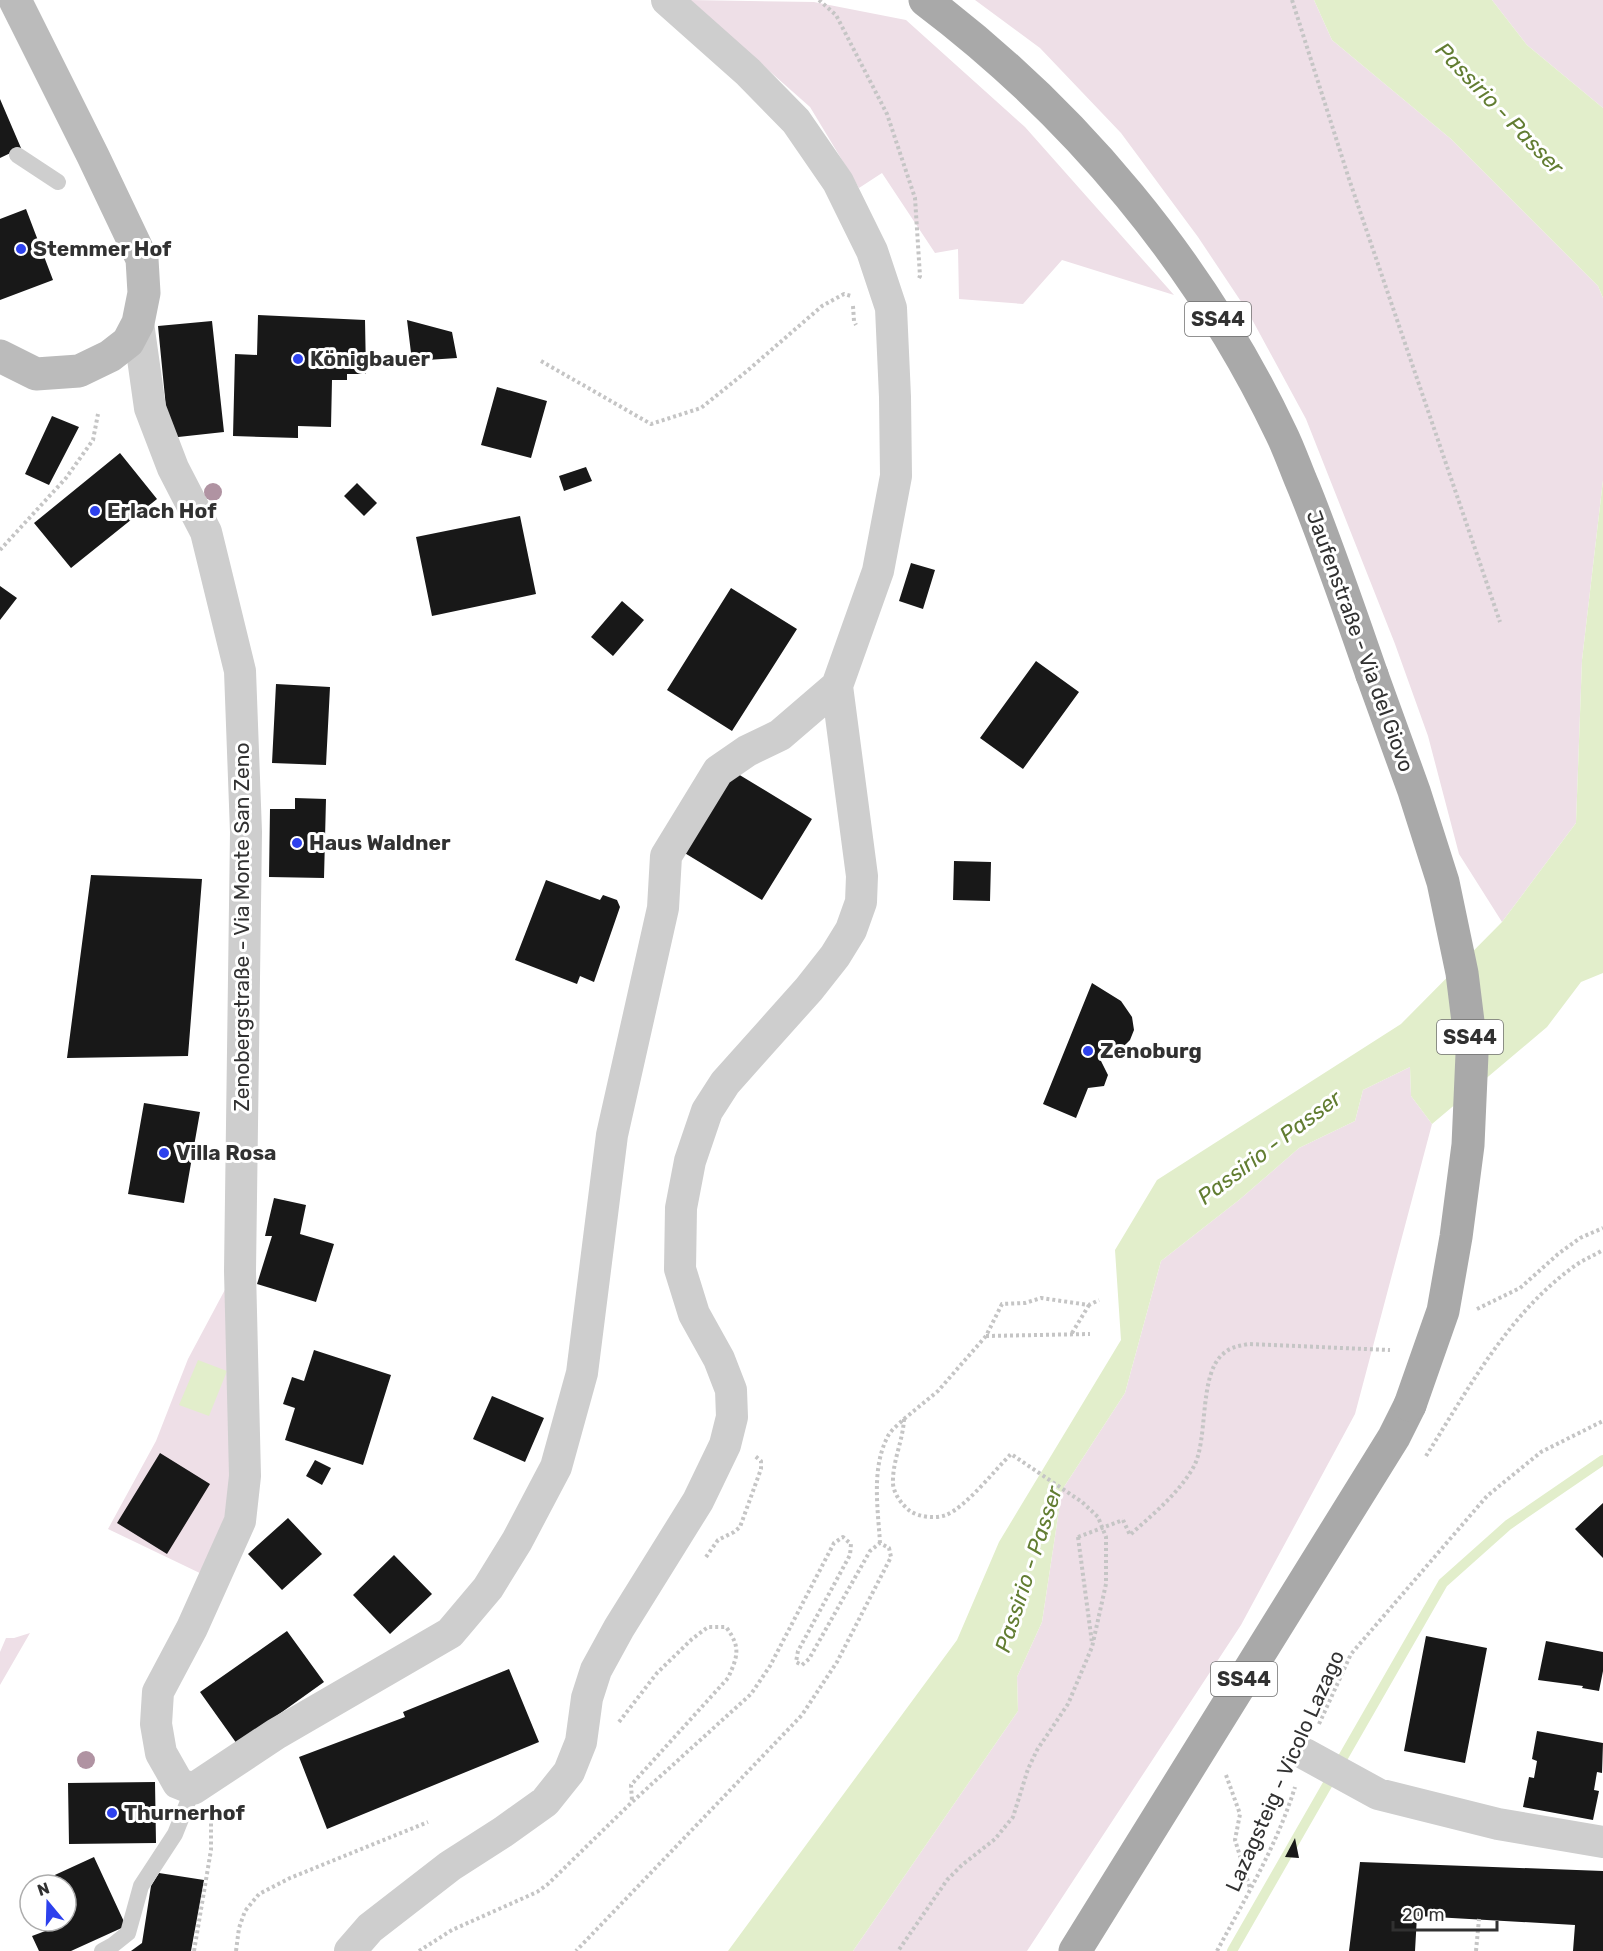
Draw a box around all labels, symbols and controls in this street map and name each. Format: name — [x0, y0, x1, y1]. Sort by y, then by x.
water label: Passirio - Passer — [1430, 37, 1571, 181]
place label: Stemmer Hof — [33, 236, 172, 261]
marker: Stemmer Hof — [14, 242, 28, 256]
road number: SS44 — [1185, 302, 1251, 336]
place label: Königbauer — [310, 346, 431, 371]
marker: Königbauer — [291, 352, 305, 366]
place label: Erlach Hof — [107, 498, 217, 523]
marker: Erlach Hof — [88, 504, 102, 518]
street label: Jaufenstraße - Via del Giovo — [1301, 507, 1420, 775]
street label: Zenobergstraße - Via Monte San Zeno — [229, 743, 254, 1111]
place label: Haus Waldner — [309, 830, 451, 855]
marker: Haus Waldner — [290, 836, 304, 850]
road number: SS44 — [1437, 1020, 1503, 1054]
place label: Zenoburg — [1100, 1038, 1202, 1063]
marker: Zenoburg — [1081, 1044, 1095, 1058]
water label: Passirio - Passer — [1192, 1084, 1348, 1210]
place label: Villa Rosa — [176, 1140, 276, 1165]
marker: Villa Rosa — [157, 1146, 171, 1160]
water label: Passirio - Passer — [989, 1481, 1069, 1656]
street label: Lazagsteig - Vicolo Lazago — [1220, 1646, 1349, 1895]
road number: SS44 — [1211, 1662, 1277, 1696]
place label: Thurnerhof — [124, 1800, 245, 1825]
marker: Thurnerhof — [105, 1806, 119, 1820]
north arrow — [18, 1873, 78, 1933]
text: N — [35, 1878, 52, 1900]
scale bar — [1393, 1894, 1496, 1932]
text: 20 m — [1402, 1904, 1444, 1926]

